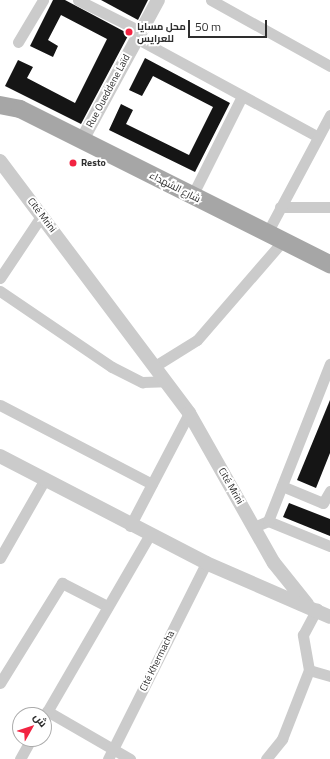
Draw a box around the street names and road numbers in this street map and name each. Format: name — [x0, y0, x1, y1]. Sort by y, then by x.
street label: Rue Oueddene Laïd — [84, 52, 132, 130]
street label: شارع الشهداء — [147, 169, 203, 205]
street label: Cité Mrini — [25, 195, 59, 235]
street label: Cité Mrini — [216, 466, 246, 506]
street label: Cité Khermacha — [137, 629, 177, 693]

